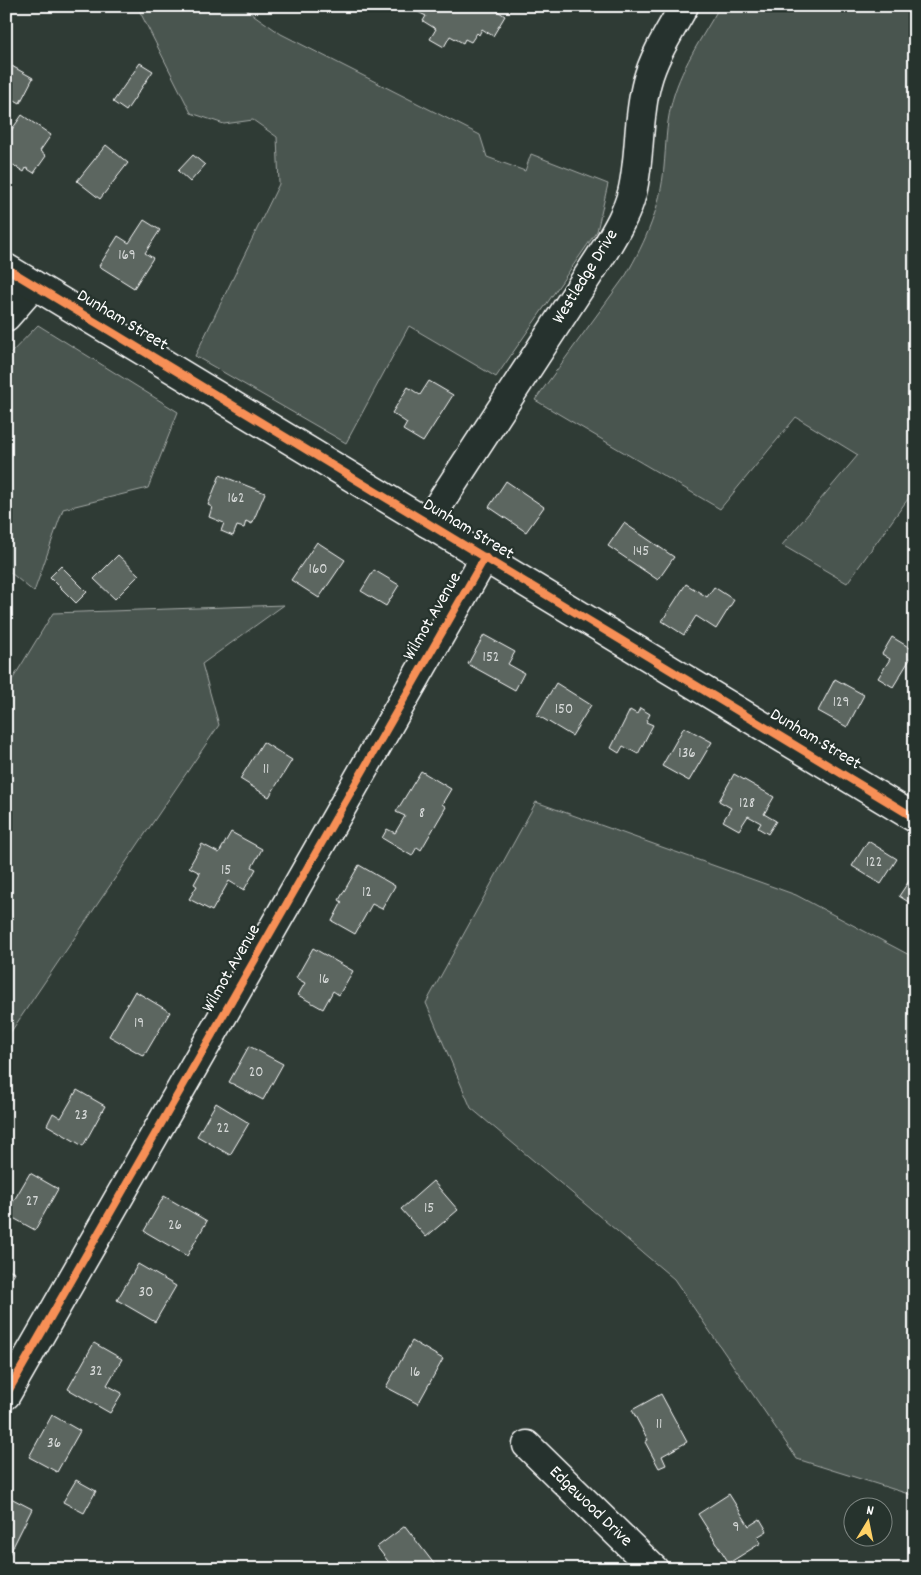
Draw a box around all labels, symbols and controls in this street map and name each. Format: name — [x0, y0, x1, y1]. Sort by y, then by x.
street label: Westledge Drive — [547, 225, 625, 329]
house number: 169 — [118, 245, 136, 267]
street label: Dunham Street — [72, 284, 173, 358]
house number: 162 — [227, 488, 245, 510]
street label: Dunham Street — [418, 493, 519, 567]
house number: 145 — [633, 541, 649, 563]
house number: 160 — [309, 559, 327, 581]
street label: Wilmot Avenue — [398, 568, 468, 666]
house number: 152 — [483, 647, 499, 669]
house number: 129 — [833, 692, 849, 714]
house number: 150 — [555, 699, 573, 721]
street label: Dunham Street — [765, 703, 866, 777]
house number: 136 — [678, 743, 696, 765]
house number: 11 — [263, 759, 269, 781]
house number: 128 — [739, 793, 755, 815]
house number: 8 — [419, 803, 425, 825]
house number: 122 — [866, 852, 882, 874]
house number: 15 — [221, 860, 231, 882]
house number: 12 — [362, 882, 372, 904]
street label: Wilmot Avenue — [197, 920, 267, 1018]
house number: 16 — [319, 969, 329, 991]
house number: 19 — [134, 1013, 144, 1035]
house number: 20 — [249, 1062, 263, 1084]
house number: 23 — [74, 1105, 88, 1127]
house number: 22 — [216, 1118, 230, 1140]
house number: 27 — [26, 1191, 38, 1213]
house number: 15 — [424, 1198, 434, 1220]
house number: 26 — [168, 1215, 182, 1237]
house number: 30 — [139, 1282, 153, 1304]
house number: 32 — [89, 1361, 103, 1383]
house number: 16 — [410, 1362, 420, 1384]
house number: 11 — [656, 1414, 662, 1436]
house number: 36 — [47, 1433, 61, 1455]
street label: Edgewood Drive — [543, 1461, 637, 1553]
north arrow — [844, 1498, 894, 1548]
text: N — [865, 1501, 875, 1522]
house number: 9 — [733, 1517, 739, 1539]

